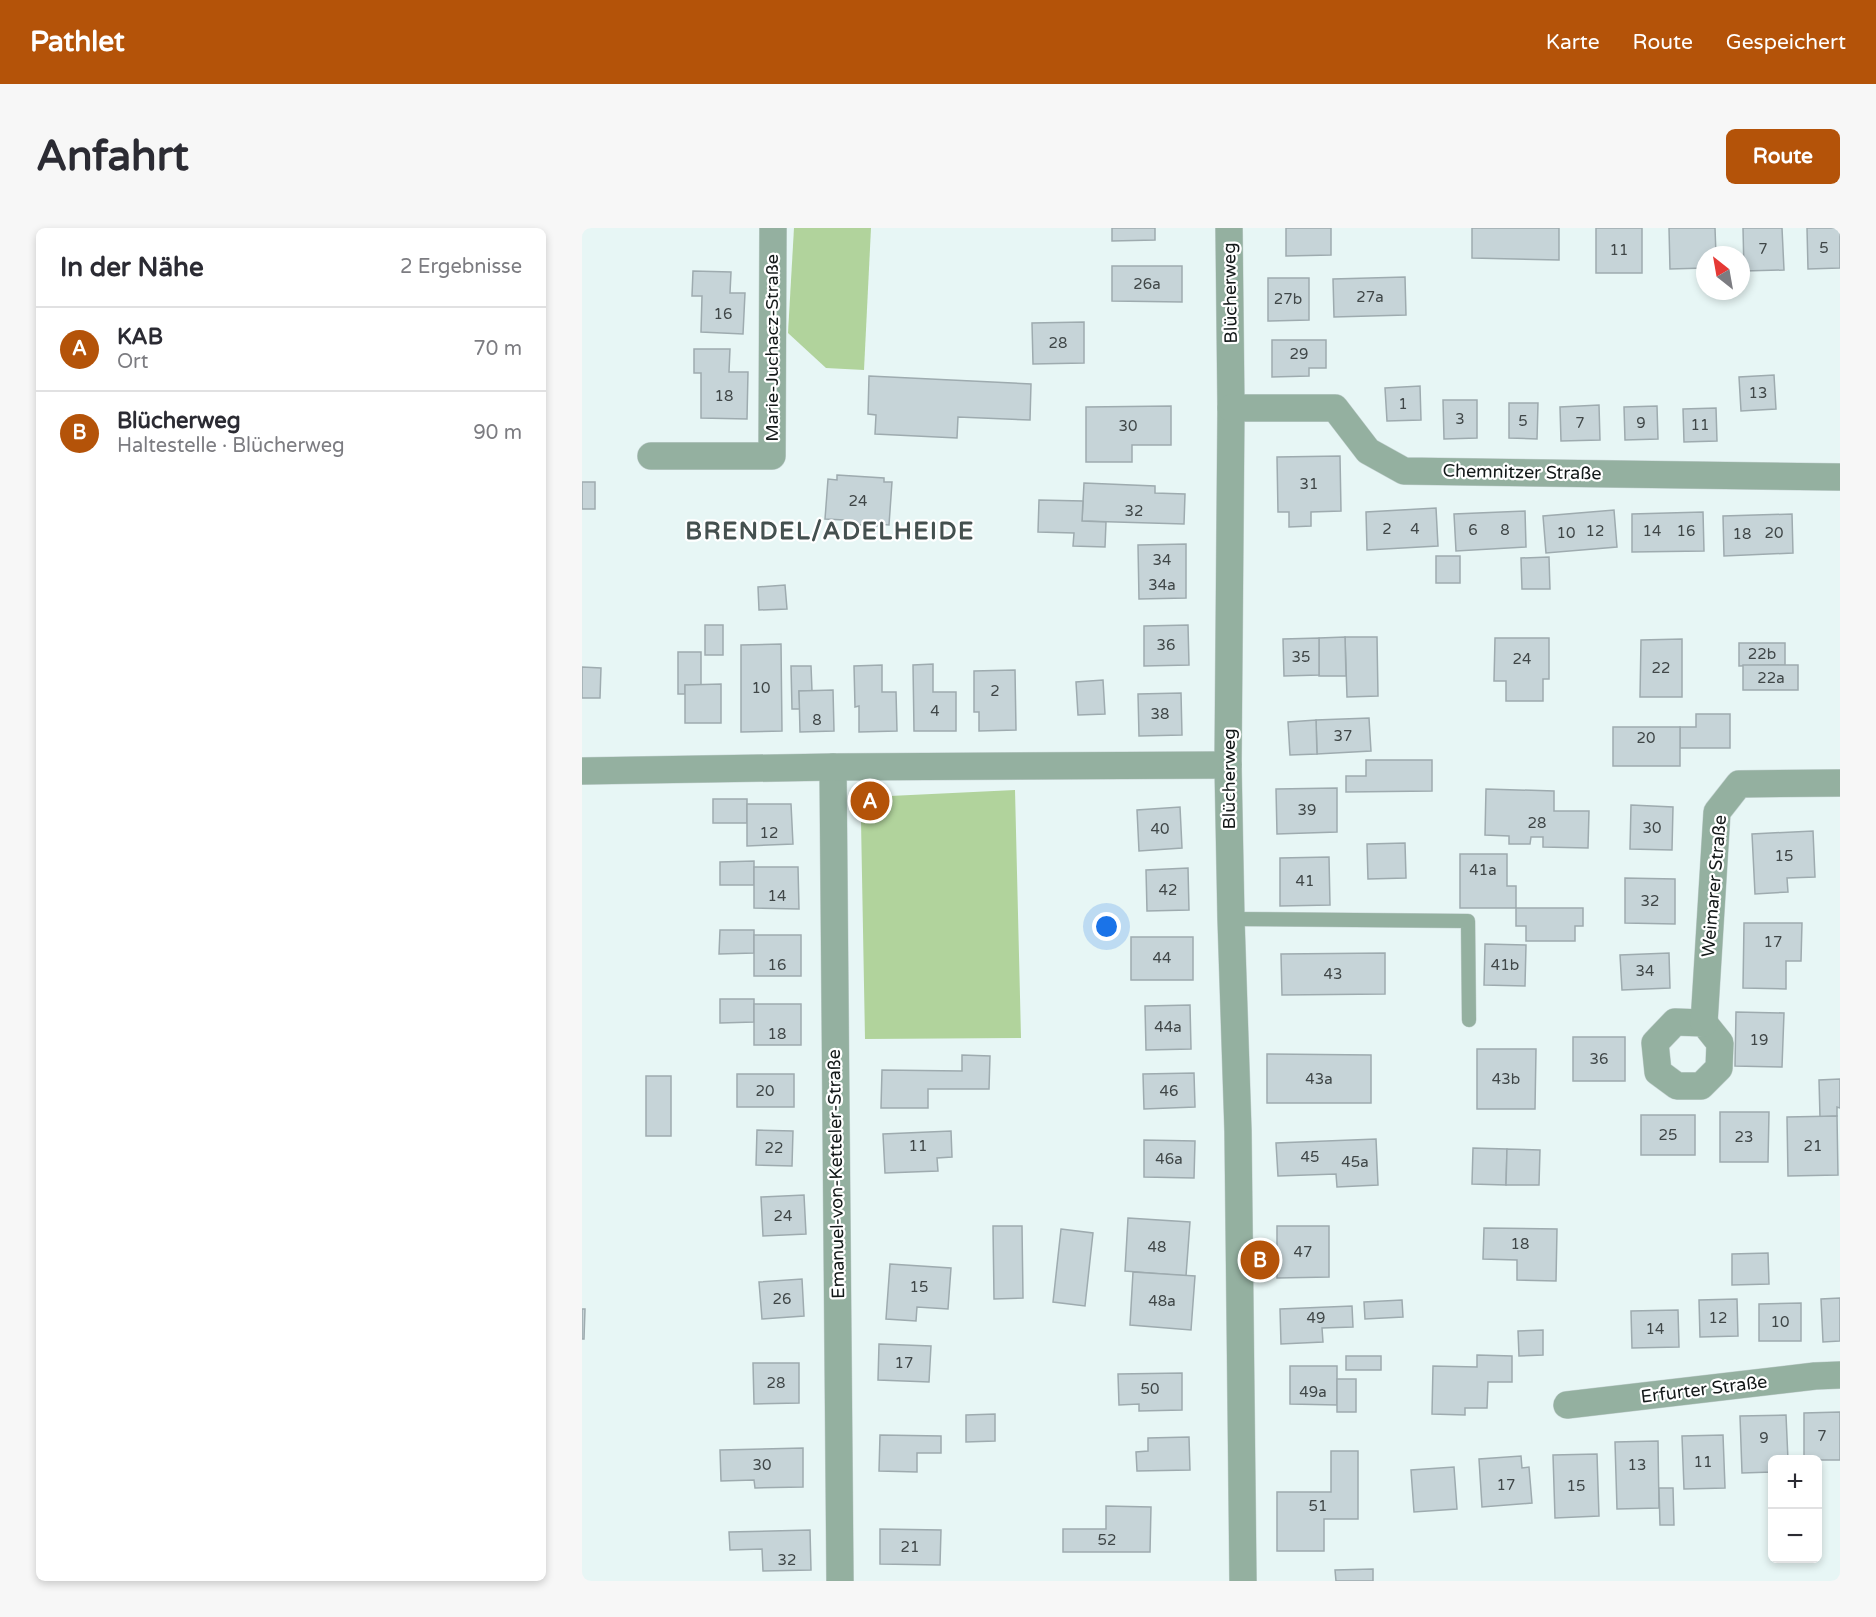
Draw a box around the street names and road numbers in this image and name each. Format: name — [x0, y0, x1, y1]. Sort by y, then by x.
street label: Blücherweg — [1218, 242, 1242, 344]
street label: Marie-Juchacz-Straße — [761, 254, 783, 442]
street label: Chemnitzer Straße — [1442, 460, 1602, 484]
street label: Blücherweg — [1218, 728, 1240, 830]
street label: Weimarer Straße — [1697, 814, 1731, 958]
street label: Emanuel-von-Ketteler-Straße — [823, 1049, 849, 1299]
street label: Erfurter Straße — [1640, 1370, 1768, 1408]

